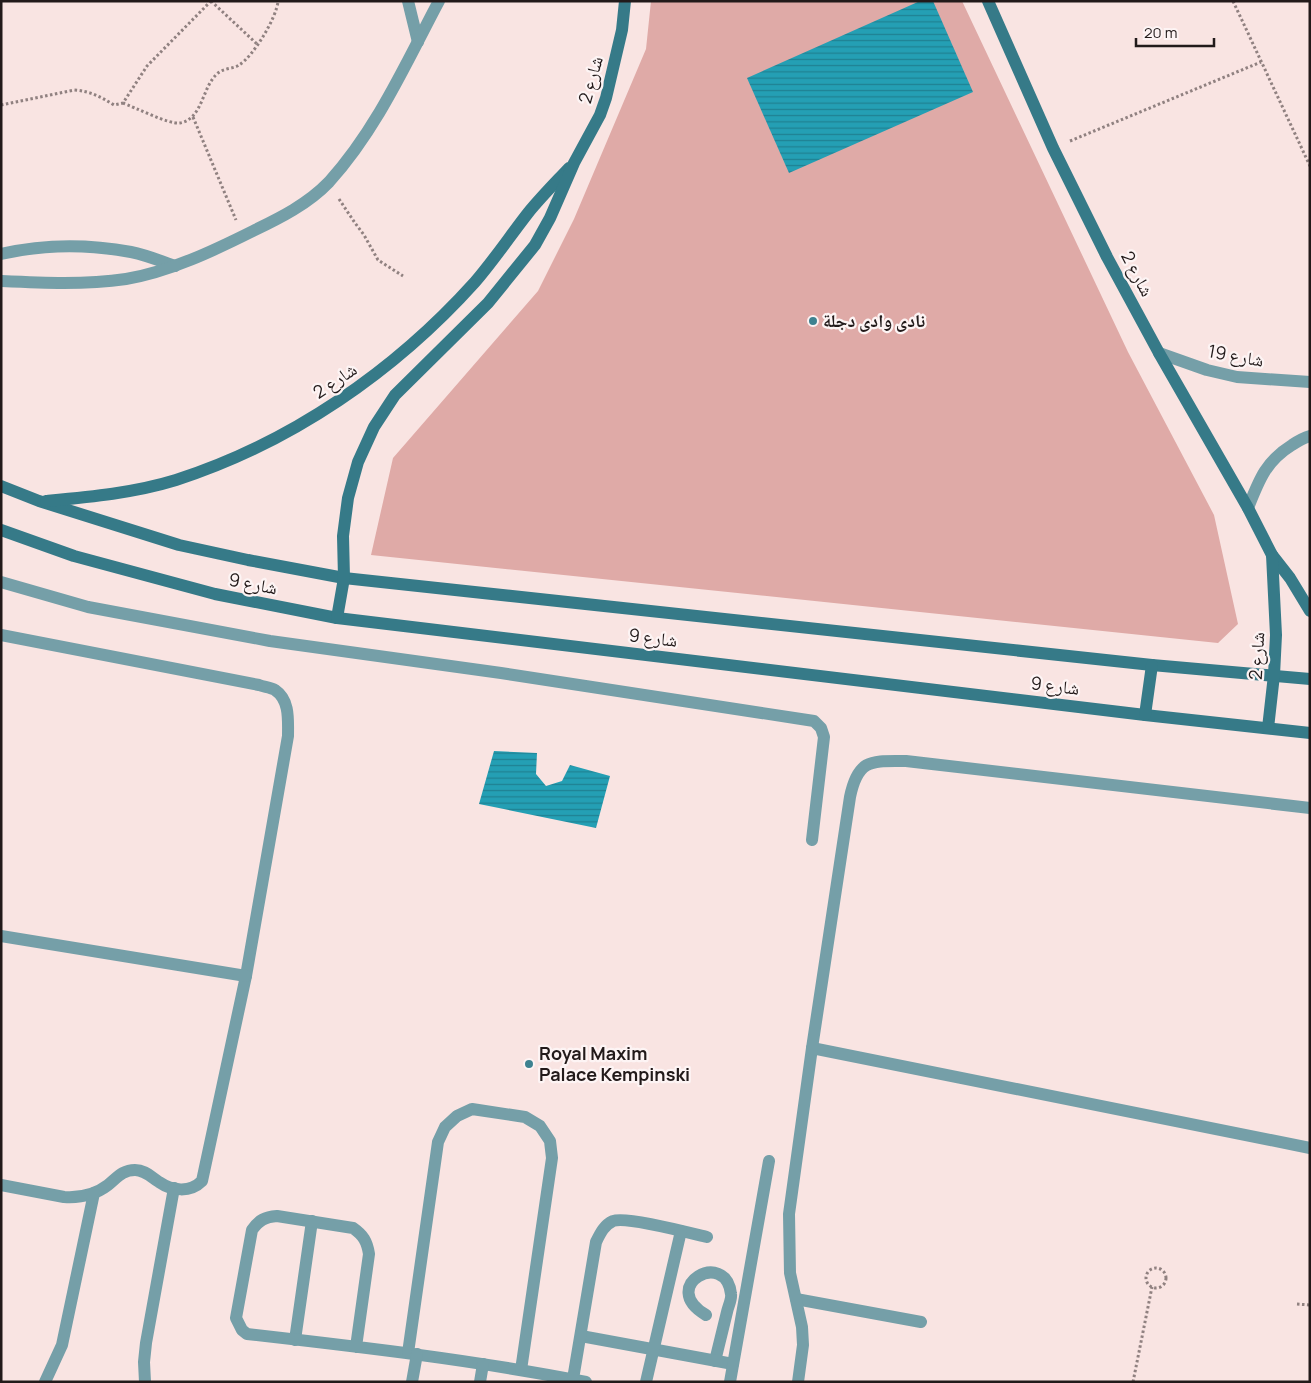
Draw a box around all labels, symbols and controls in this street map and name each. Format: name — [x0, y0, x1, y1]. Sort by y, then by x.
scale bar — [1136, 15, 1214, 47]
text: 20 m — [1144, 22, 1177, 43]
street label: شارع 2 — [572, 53, 608, 106]
street label: شارع 2 — [1116, 247, 1160, 300]
place label: نادى وادى دجلة — [823, 308, 925, 332]
marker: نادى وادى دجلة — [807, 315, 819, 327]
street label: شارع 19 — [1206, 338, 1266, 372]
street label: شارع 2 — [308, 357, 361, 404]
street label: شارع 9 — [227, 567, 280, 599]
street label: شارع 9 — [627, 622, 679, 652]
street label: شارع 2 — [1243, 631, 1269, 681]
street label: شارع 9 — [1029, 670, 1081, 700]
place label: Royal Maxim Palace Kempinski — [539, 1041, 690, 1086]
marker: Royal Maxim Palace Kempinski — [523, 1058, 535, 1070]

